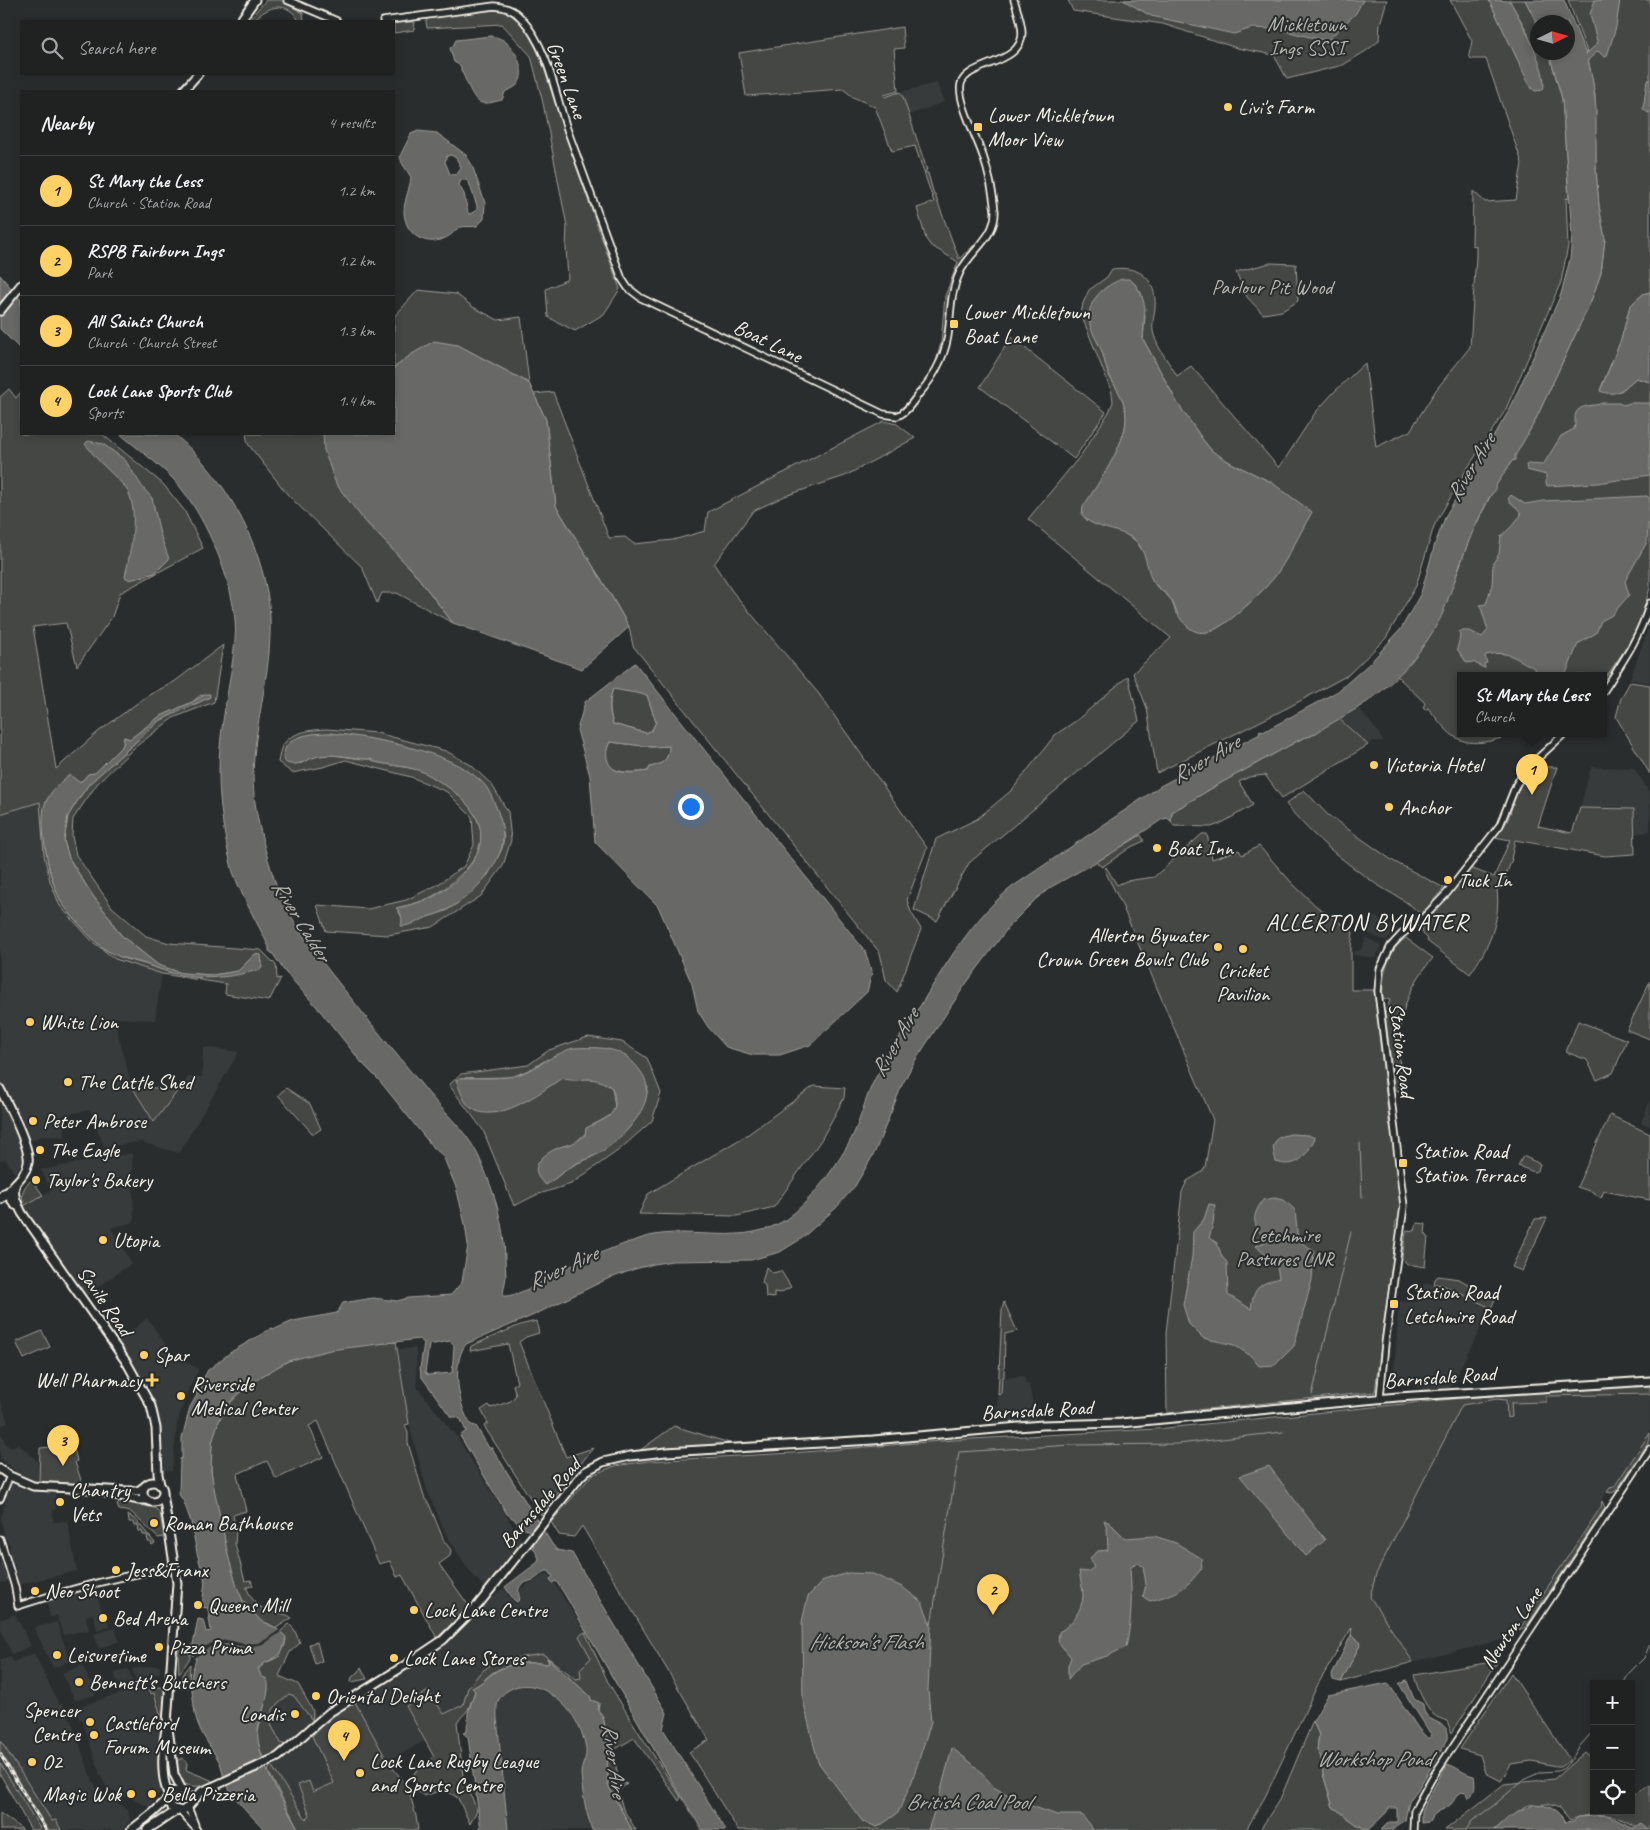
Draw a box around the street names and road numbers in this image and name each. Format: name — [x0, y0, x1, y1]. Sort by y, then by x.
street label: Green Lane — [541, 38, 594, 124]
street label: Boat Lane — [730, 313, 808, 370]
street label: Station Road — [1383, 1001, 1421, 1102]
street label: Savile Road — [71, 1261, 140, 1344]
street label: Barnsdale Road — [1383, 1360, 1499, 1394]
street label: Barnsdale Road — [981, 1394, 1096, 1426]
street label: Barnsdale Road — [494, 1450, 588, 1554]
street label: Newton Lane — [1474, 1580, 1549, 1674]

